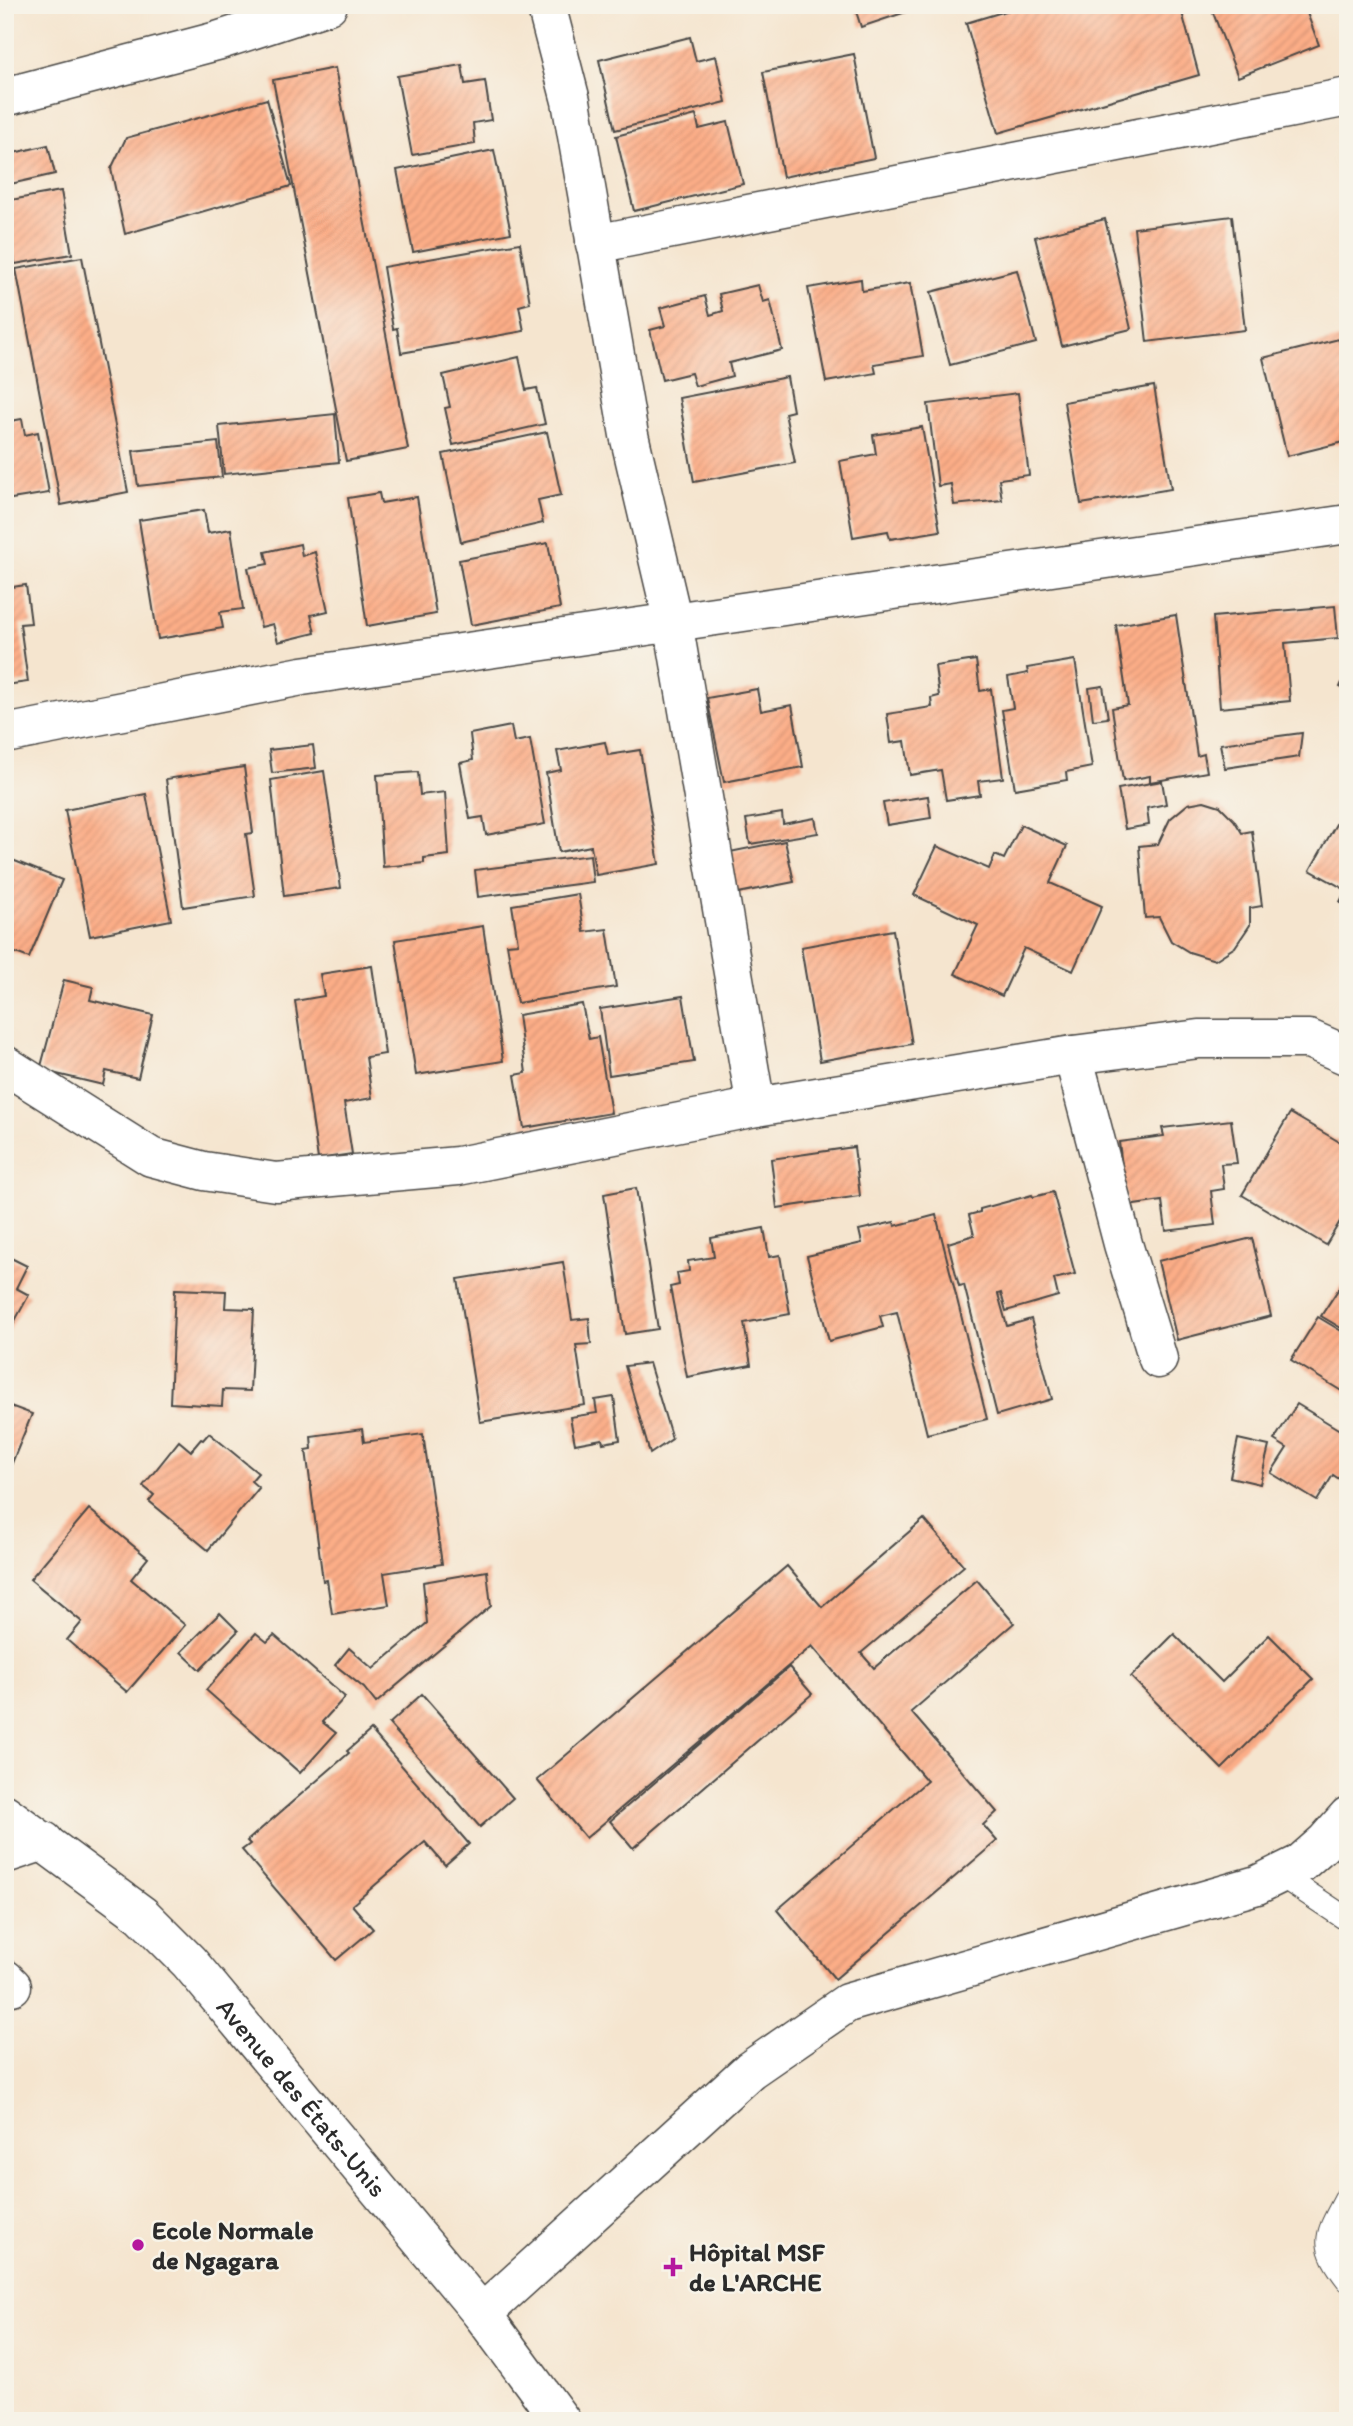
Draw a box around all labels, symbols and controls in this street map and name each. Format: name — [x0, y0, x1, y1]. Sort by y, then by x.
street label: Avenue des États-Unis — [210, 1991, 394, 2204]
place label: Ecole Normale de Ngagara — [152, 2214, 314, 2276]
place label: Hôpital MSF de L'ARCHE — [689, 2236, 825, 2298]
marker: Ecole Normale de Ngagara — [130, 2237, 146, 2253]
marker: Hôpital MSF de L'ARCHE — [663, 2257, 683, 2277]

